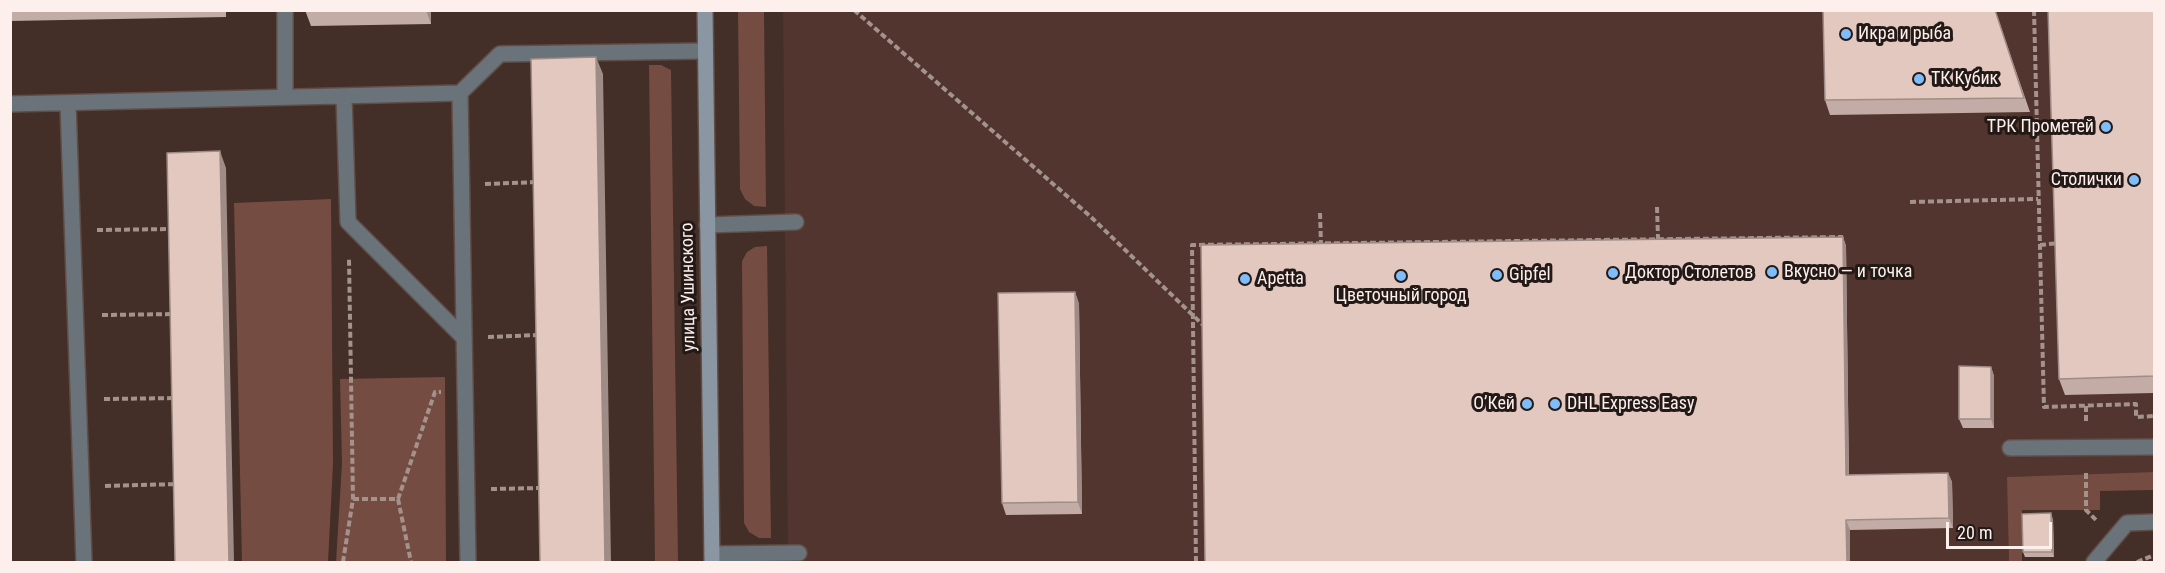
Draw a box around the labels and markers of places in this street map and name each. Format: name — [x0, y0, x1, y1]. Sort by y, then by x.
place label: Икра и рыба — [1858, 23, 1951, 45]
marker: Икра и рыба — [1839, 27, 1853, 41]
place label: ТК Кубик — [1931, 68, 1998, 90]
marker: ТК Кубик — [1912, 72, 1926, 86]
place label: ТРК Прометей — [1987, 116, 2094, 138]
marker: ТРК Прометей — [2099, 120, 2113, 134]
place label: Столички — [2051, 169, 2122, 191]
marker: Столички — [2127, 173, 2141, 187]
place label: Вкусно — и точка — [1784, 261, 1912, 283]
place label: Доктор Столетов — [1625, 262, 1753, 284]
place label: Gipfel — [1509, 264, 1551, 286]
marker: Вкусно — и точка — [1765, 265, 1779, 279]
marker: Доктор Столетов — [1606, 266, 1620, 280]
place label: Apetta — [1257, 268, 1304, 290]
marker: Gipfel — [1490, 268, 1504, 282]
marker: Цветочный город — [1394, 269, 1408, 283]
marker: Apetta — [1238, 272, 1252, 286]
place label: Цветочный город — [1335, 285, 1467, 307]
place label: О’Кей — [1473, 393, 1515, 415]
place label: DHL Express Easy — [1567, 393, 1694, 415]
marker: О’Кей — [1520, 397, 1534, 411]
marker: DHL Express Easy — [1548, 397, 1562, 411]

